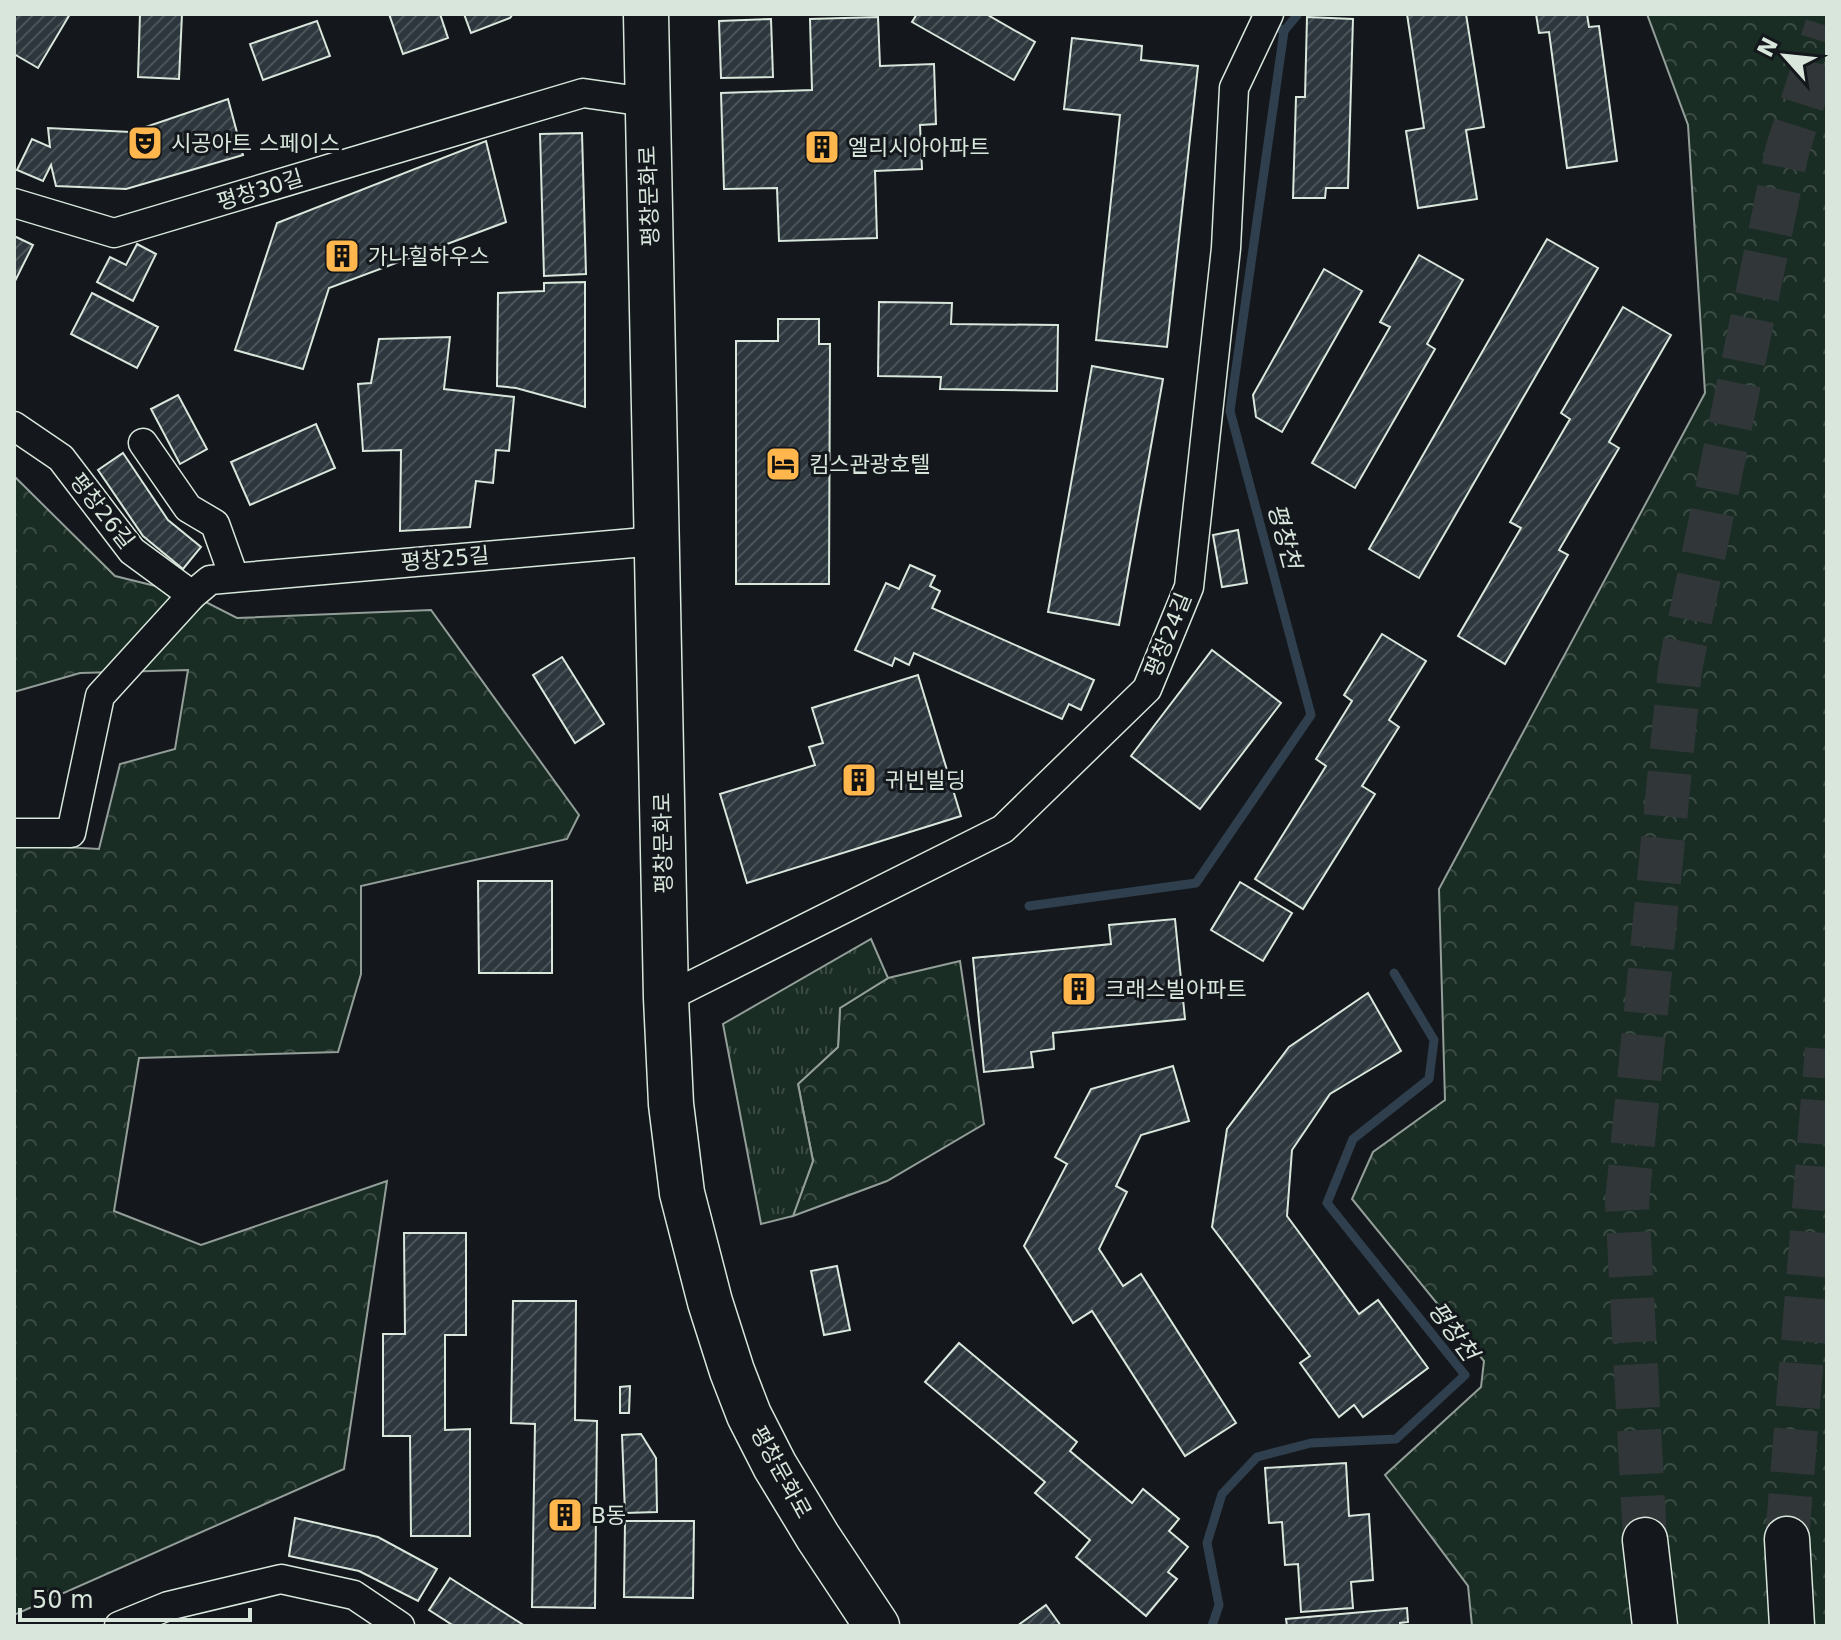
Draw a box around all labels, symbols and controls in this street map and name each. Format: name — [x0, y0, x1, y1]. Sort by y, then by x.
north arrow — [1745, 16, 1825, 96]
text: N — [1752, 33, 1783, 61]
theatre icon: 시공아트 스페이스 — [126, 124, 164, 162]
building icon: 엘리시아아파트 — [803, 128, 841, 166]
place label: 시공아트 스페이스 — [171, 131, 340, 156]
place label: 엘리시아아파트 — [848, 135, 990, 160]
street label: 평창문화로 — [635, 145, 663, 247]
street label: 평창30길 — [214, 165, 306, 215]
building icon: 가나힐하우스 — [323, 237, 361, 275]
place label: 가나힐하우스 — [368, 244, 489, 269]
hotel icon: 킴스관광호텔 — [764, 445, 802, 483]
place label: 킴스관광호텔 — [809, 452, 930, 477]
street label: 평창26길 — [65, 468, 139, 554]
water label: 평창천 — [1262, 500, 1307, 574]
street label: 평창25길 — [400, 543, 490, 575]
street label: 평창24길 — [1140, 589, 1196, 681]
building icon: 귀빈빌딩 — [840, 761, 878, 799]
place label: 귀빈빌딩 — [885, 768, 966, 793]
street label: 평창문화로 — [650, 792, 676, 894]
building icon: 크래스빌아파트 — [1060, 970, 1098, 1008]
place label: 크래스빌아파트 — [1105, 977, 1247, 1002]
water label: 평창천 — [1422, 1296, 1486, 1368]
street label: 평창문화로 — [746, 1422, 816, 1522]
building icon: B동 — [546, 1496, 584, 1534]
place label: B동 — [591, 1503, 626, 1528]
scale bar — [20, 1572, 250, 1622]
text: 50 m — [32, 1586, 94, 1614]

